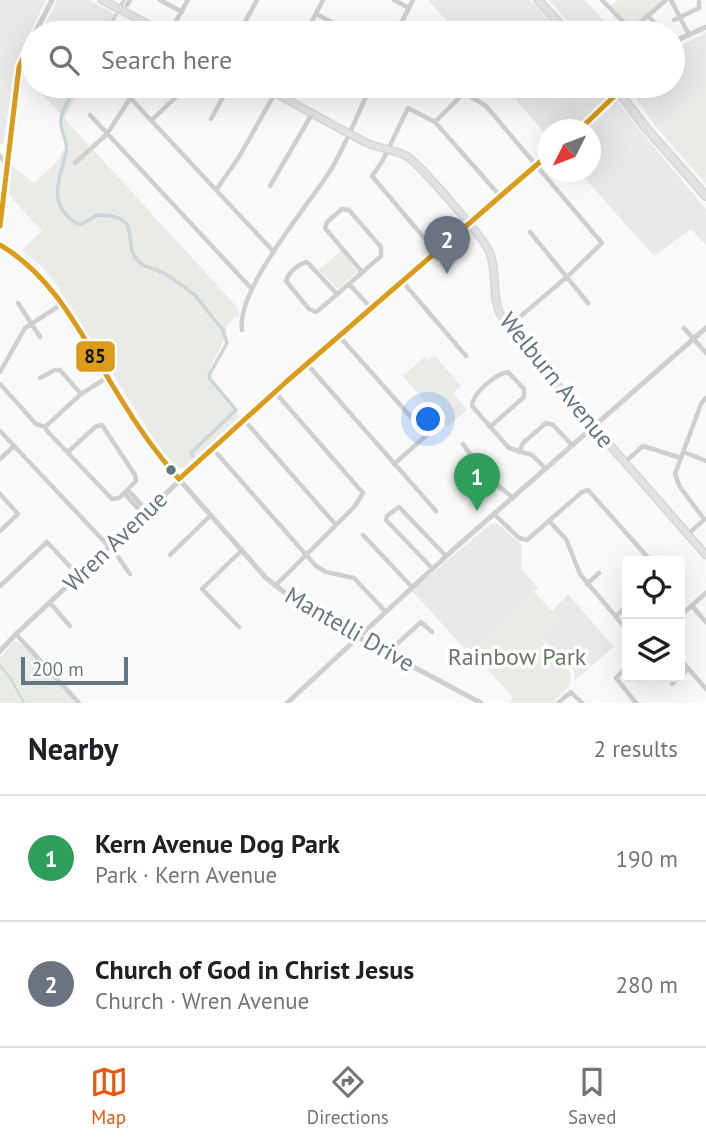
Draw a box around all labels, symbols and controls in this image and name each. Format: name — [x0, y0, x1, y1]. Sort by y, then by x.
search box — [21, 21, 685, 98]
icon: search — [45, 41, 83, 79]
text: Search here — [101, 43, 232, 76]
north arrow — [538, 119, 601, 182]
pin: 2 — [424, 216, 470, 274]
street label: Welburn Avenue — [493, 306, 621, 454]
line badge: 85 — [75, 340, 116, 373]
text: 85 — [84, 344, 106, 368]
your location — [411, 402, 445, 436]
pin: 1 — [454, 453, 500, 511]
unlabelled marker — [164, 463, 178, 477]
street label: Wren Avenue — [56, 484, 174, 598]
map controls — [622, 556, 685, 682]
button: locate — [622, 556, 685, 619]
street label: Mantelli Drive — [280, 579, 420, 679]
button: layers — [622, 619, 685, 682]
park label: Rainbow Park — [448, 641, 587, 672]
scale bar — [21, 654, 128, 686]
text: 200 m — [32, 657, 84, 681]
text: Nearby — [28, 729, 118, 768]
text: 2 results — [594, 734, 678, 763]
text: Kern Avenue Dog Park — [95, 827, 340, 860]
text: 1 — [44, 844, 58, 873]
text: 190 m — [616, 844, 678, 873]
text: Park · Kern Avenue — [95, 860, 277, 889]
text: Church of God in Christ Jesus — [95, 953, 414, 986]
text: 2 — [44, 970, 58, 999]
text: 280 m — [616, 970, 678, 999]
text: Church · Wren Avenue — [95, 986, 309, 1015]
tab: Map — [90, 1063, 128, 1129]
tab: Directions — [307, 1063, 389, 1129]
tab: Saved — [568, 1063, 616, 1129]

